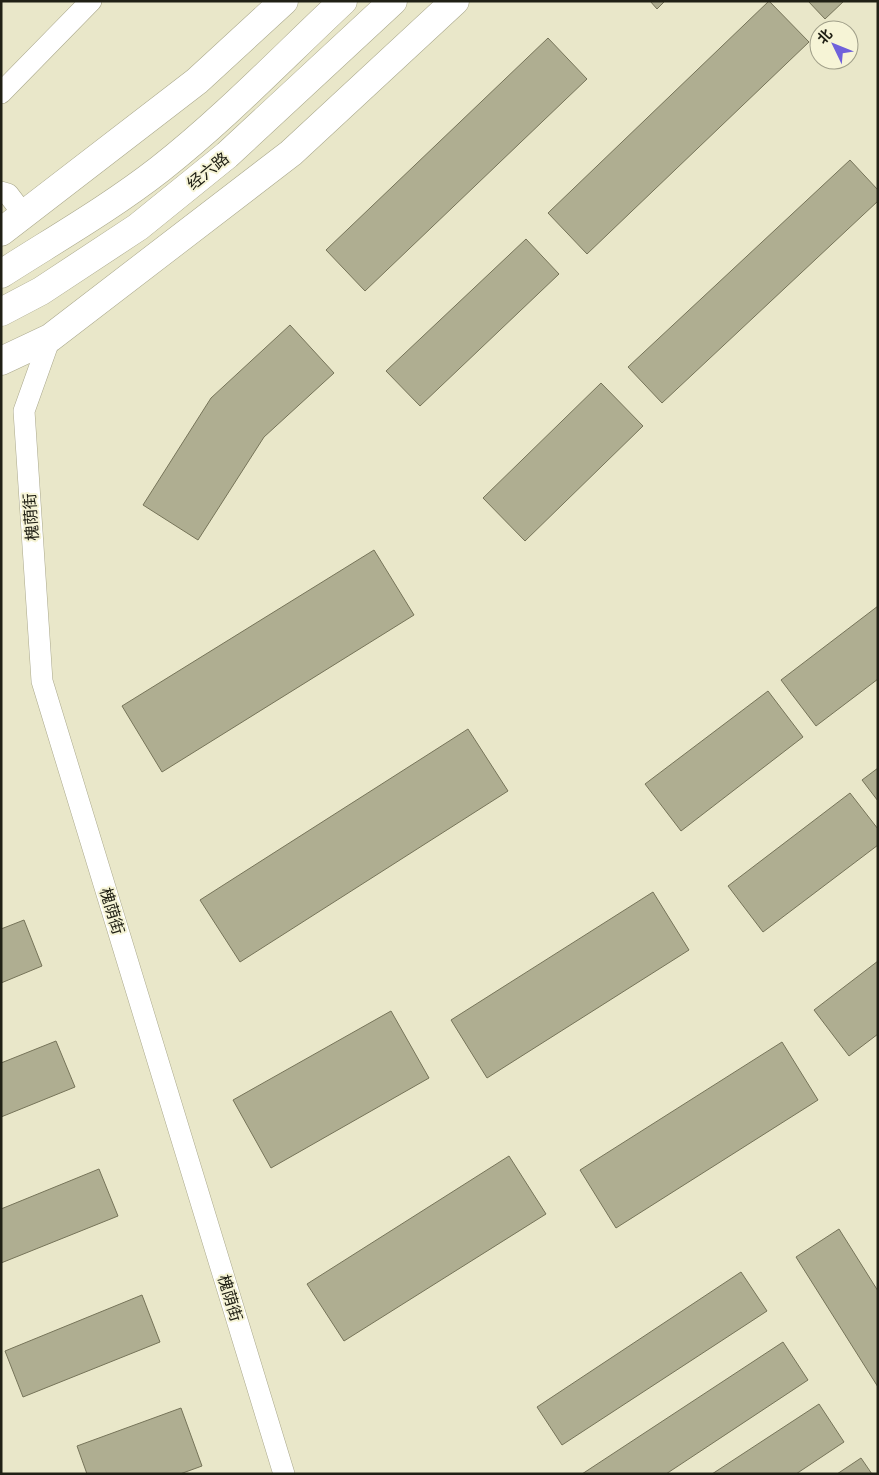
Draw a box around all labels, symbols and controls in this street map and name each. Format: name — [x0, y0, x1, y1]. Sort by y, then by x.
north arrow — [809, 20, 859, 70]
text: 北 — [813, 25, 836, 47]
street label: 经六路 — [183, 148, 233, 194]
street label: 槐荫街 — [19, 492, 43, 542]
street label: 槐荫街 — [95, 885, 129, 937]
street label: 槐荫街 — [213, 1272, 247, 1324]

